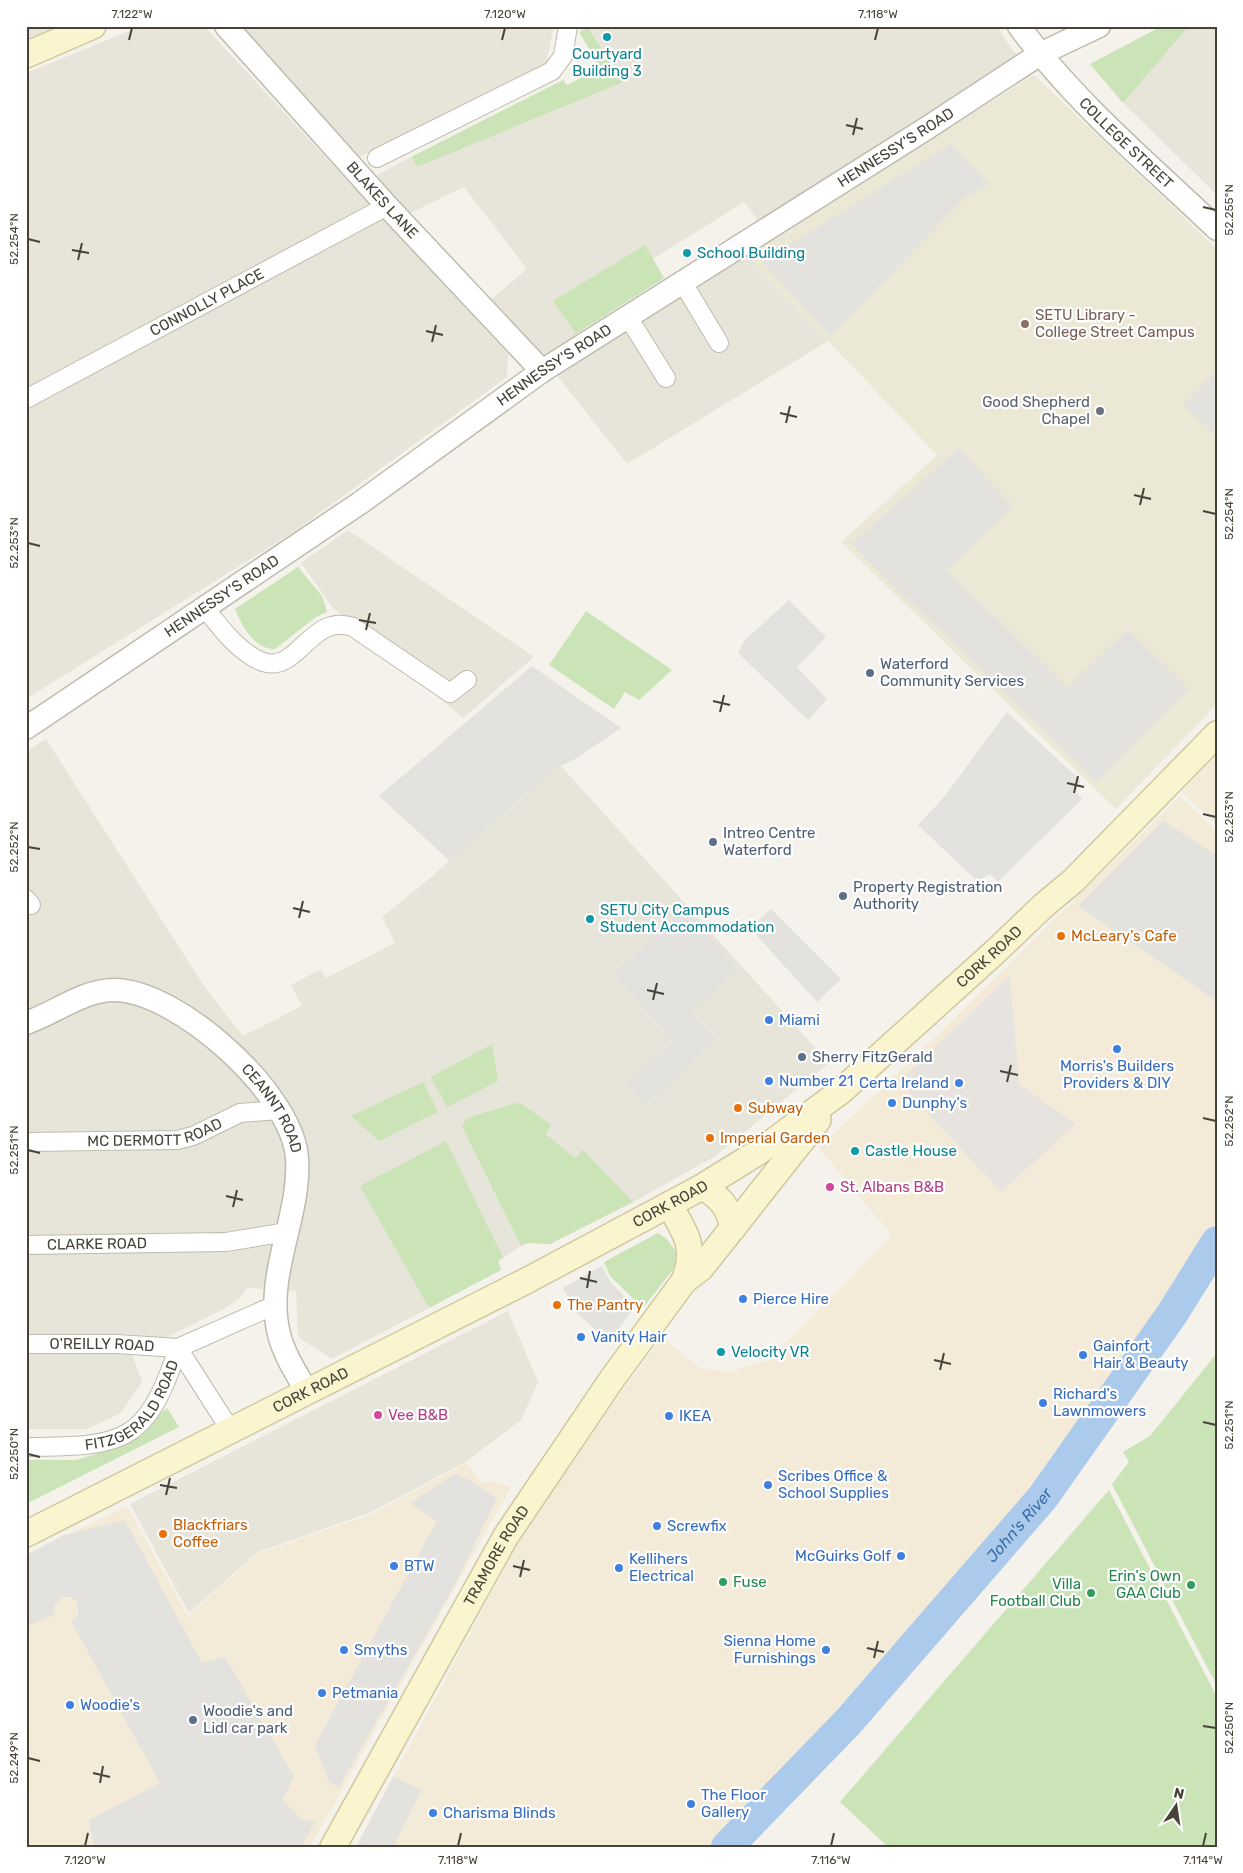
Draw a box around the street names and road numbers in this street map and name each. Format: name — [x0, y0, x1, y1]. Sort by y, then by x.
street label: COLLEGE STREET — [1075, 94, 1177, 193]
street label: HENNESSY'S ROAD — [834, 104, 957, 191]
street label: BLAKES LANE — [343, 158, 422, 242]
street label: CONNOLLY PLACE — [147, 265, 267, 340]
street label: HENNESSY'S ROAD — [493, 320, 615, 410]
street label: HENNESSY'S ROAD — [161, 551, 282, 641]
street label: CORK ROAD — [953, 922, 1026, 991]
street label: CEANNT ROAD — [238, 1060, 305, 1155]
street label: MC DERMOTT ROAD — [87, 1114, 225, 1150]
street label: CORK ROAD — [630, 1176, 711, 1231]
street label: CLARKE ROAD — [47, 1234, 147, 1254]
street label: O'REILLY ROAD — [50, 1335, 155, 1355]
street label: FITZGERALD ROAD — [84, 1358, 182, 1454]
street label: CORK ROAD — [270, 1363, 352, 1417]
street label: TRAMORE ROAD — [460, 1502, 533, 1609]

